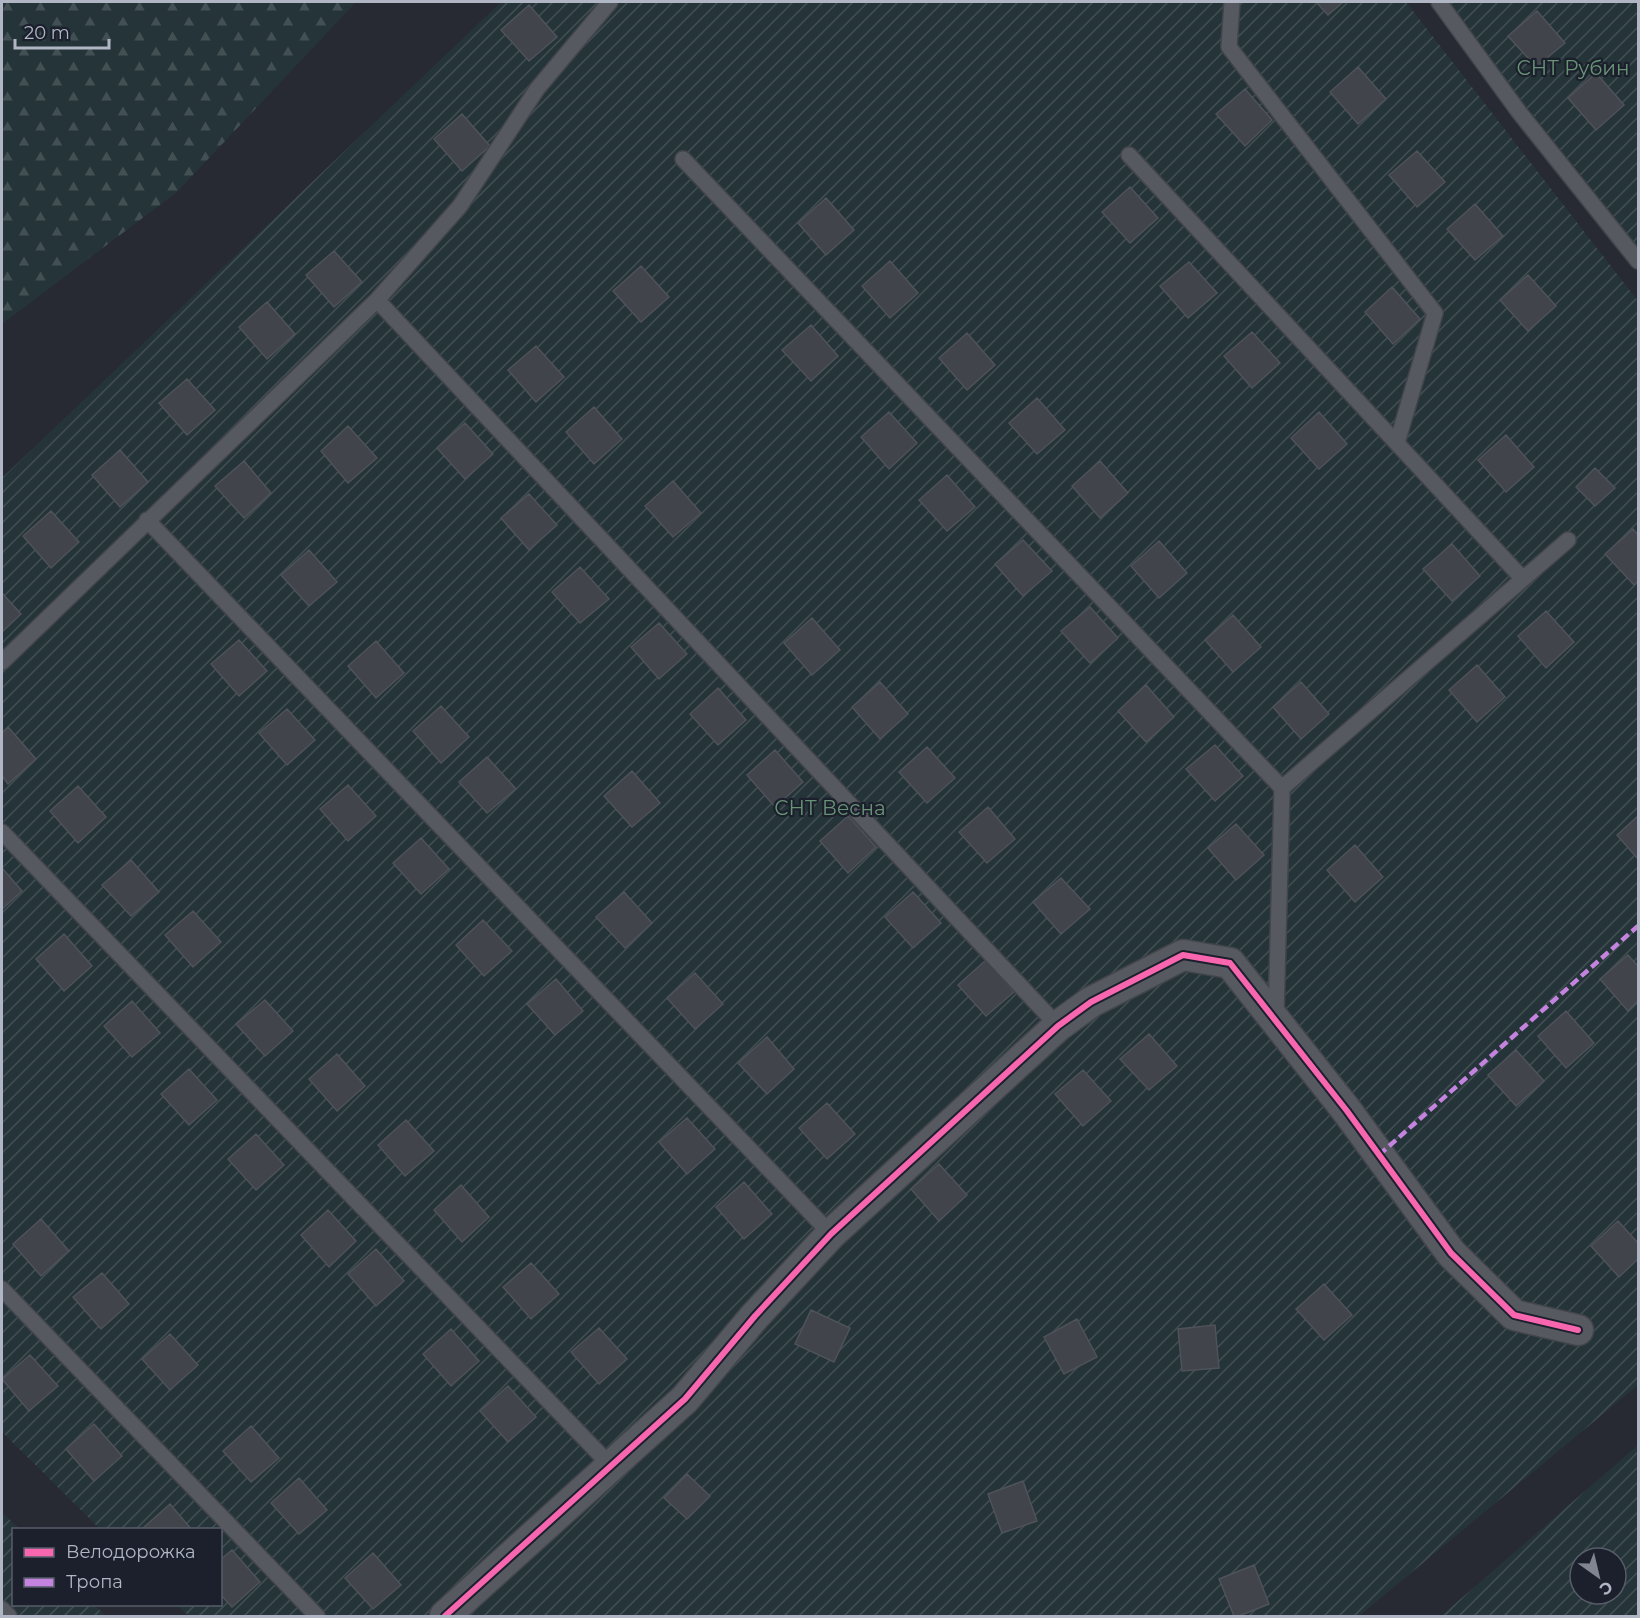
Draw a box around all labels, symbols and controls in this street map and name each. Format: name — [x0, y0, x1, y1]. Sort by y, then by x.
scale bar — [15, 12, 110, 50]
text: 20 m — [24, 22, 70, 44]
park label: СНТ Рубин — [1516, 56, 1630, 80]
park label: СНТ Весна — [774, 796, 886, 820]
legend — [12, 1528, 222, 1606]
text: Велодорожка — [66, 1541, 195, 1563]
north arrow — [1568, 1546, 1628, 1606]
text: Тропа — [66, 1571, 123, 1593]
text: С — [1596, 1577, 1616, 1599]

